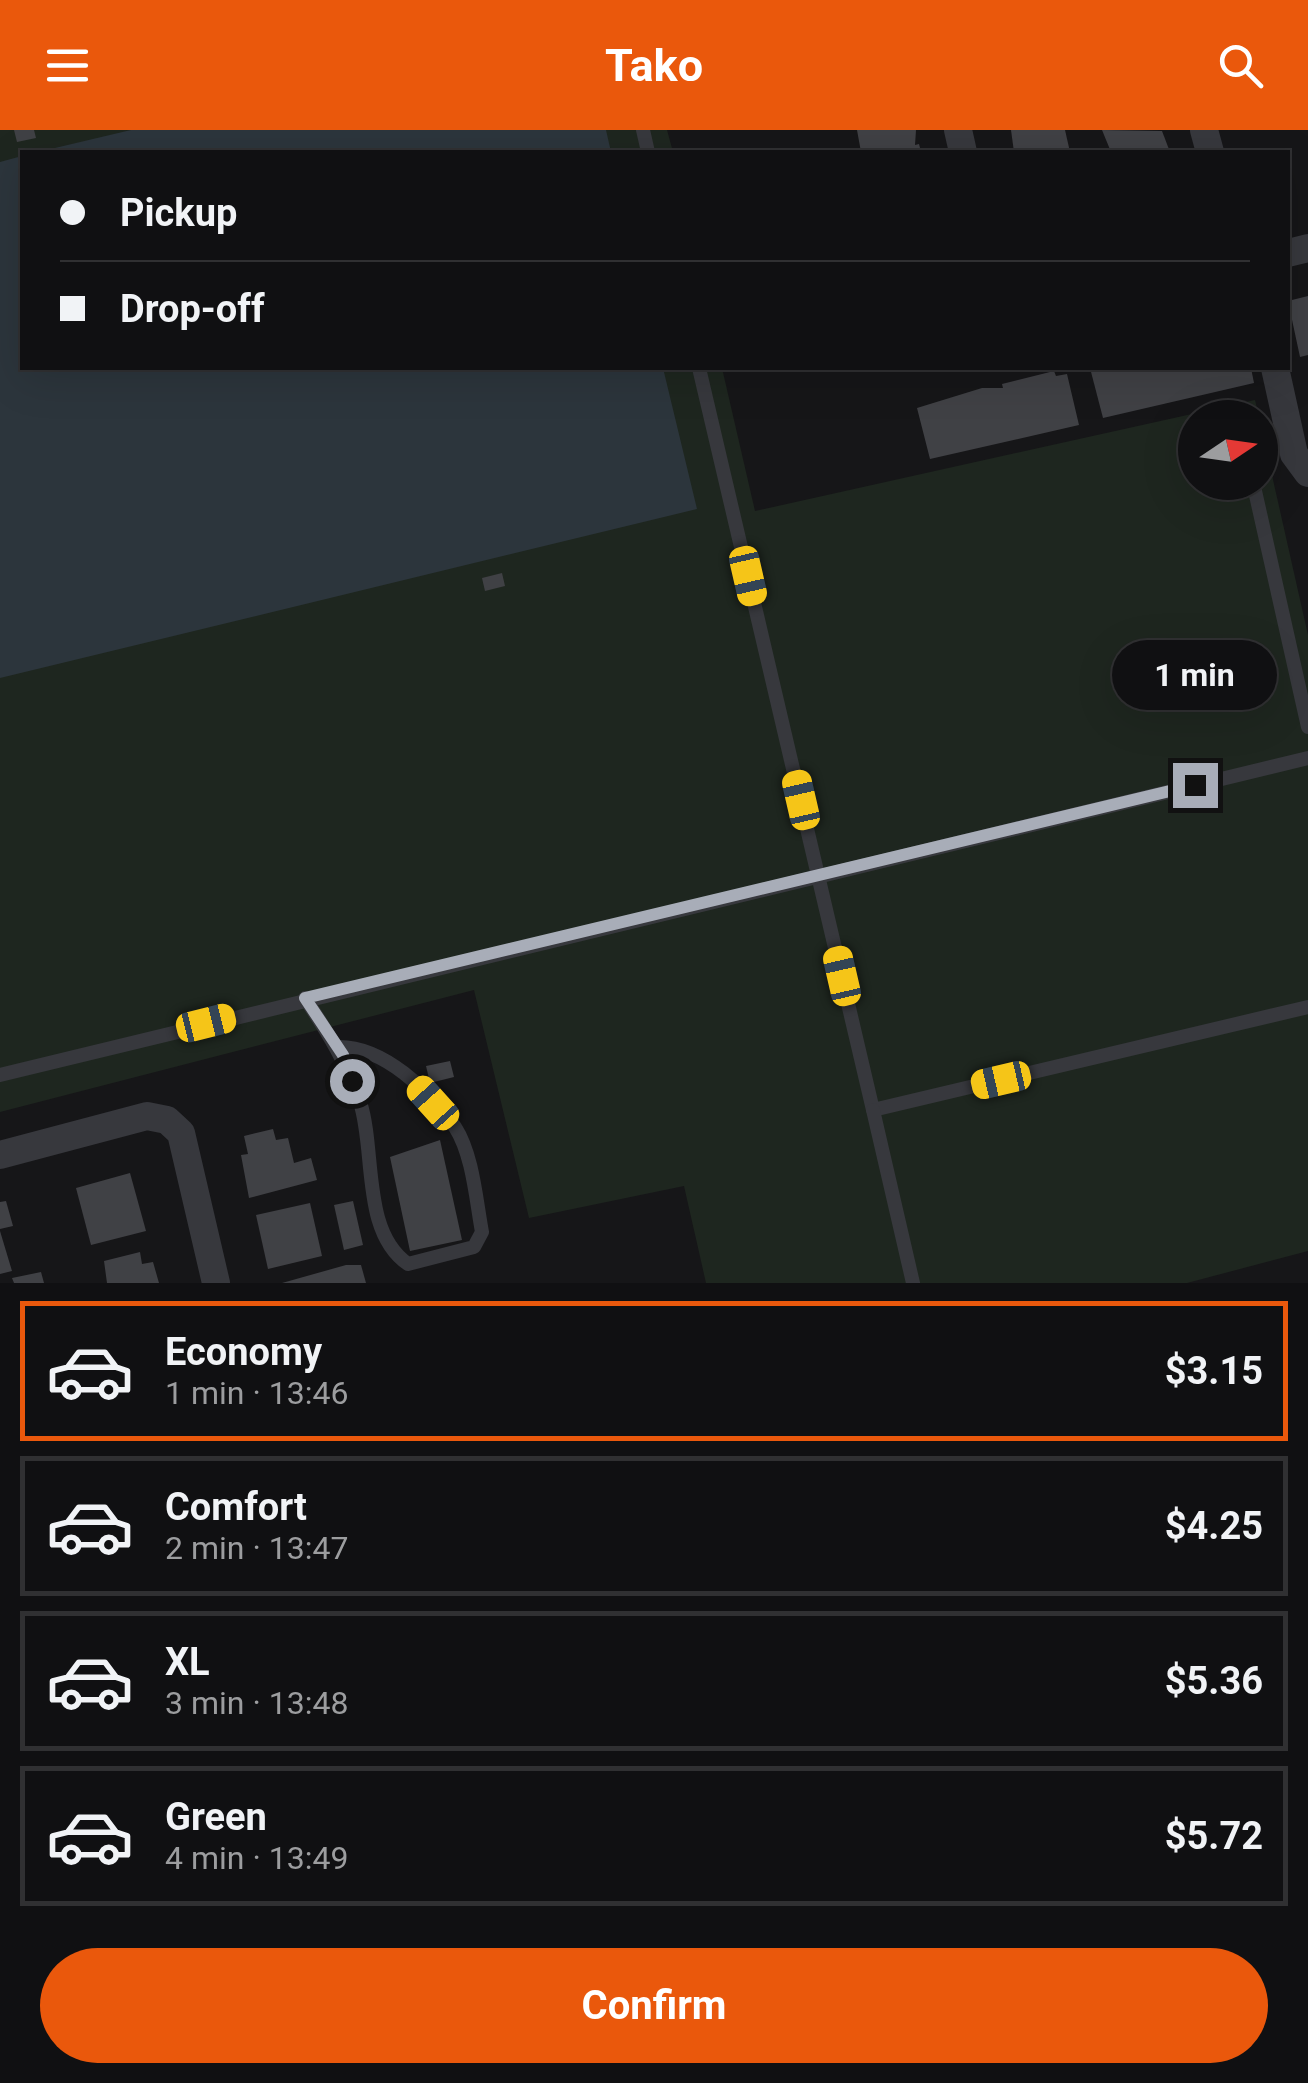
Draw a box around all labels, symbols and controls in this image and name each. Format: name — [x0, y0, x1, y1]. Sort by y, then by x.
icon: menu — [40, 38, 95, 93]
icon: search — [1213, 38, 1268, 93]
text: Tako — [605, 39, 703, 92]
text: Pickup — [120, 191, 237, 235]
text: Drop-off — [120, 287, 265, 331]
north arrow — [1178, 400, 1278, 500]
map controls — [1178, 400, 1278, 500]
car — [727, 543, 769, 609]
callout: 1 min — [1112, 640, 1278, 710]
text: 1 min — [1154, 656, 1235, 694]
route end — [1173, 763, 1218, 808]
car — [780, 767, 822, 833]
car — [821, 943, 863, 1009]
car — [173, 1001, 239, 1045]
route start — [330, 1059, 375, 1104]
car — [968, 1059, 1034, 1101]
car — [402, 1071, 464, 1135]
icon: car — [45, 1326, 135, 1416]
text: Economy — [165, 1330, 322, 1374]
text: $3.15 — [1165, 1349, 1263, 1393]
text: 1 min · 13:46 — [165, 1374, 348, 1412]
icon: car — [45, 1481, 135, 1571]
text: Comfort — [165, 1485, 307, 1529]
text: $4.25 — [1165, 1504, 1263, 1548]
text: 2 min · 13:47 — [165, 1529, 348, 1567]
icon: car — [45, 1636, 135, 1726]
text: XL — [165, 1640, 210, 1684]
text: $5.36 — [1165, 1659, 1263, 1703]
text: 3 min · 13:48 — [165, 1684, 348, 1722]
icon: car — [45, 1791, 135, 1881]
text: Green — [165, 1795, 267, 1839]
text: $5.72 — [1165, 1814, 1263, 1858]
text: 4 min · 13:49 — [165, 1839, 348, 1877]
button: Confirm — [40, 1948, 1268, 2063]

